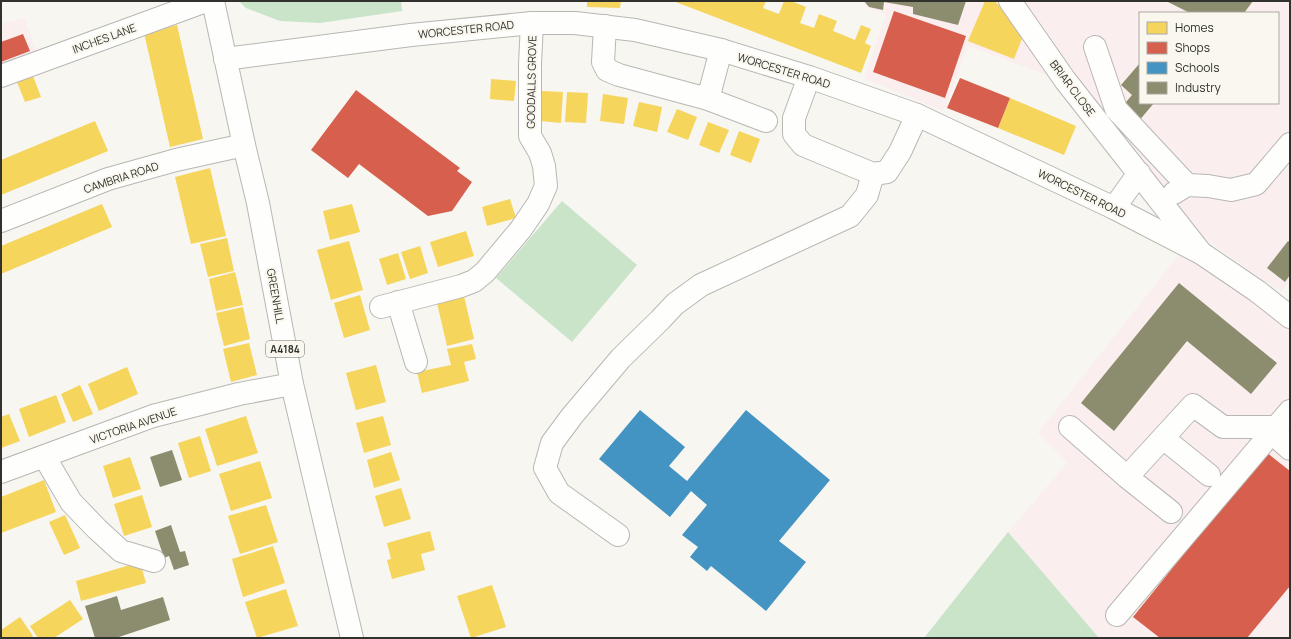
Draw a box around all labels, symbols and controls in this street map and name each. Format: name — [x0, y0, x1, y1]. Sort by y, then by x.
legend — [1139, 12, 1279, 104]
street label: WORCESTER ROAD — [417, 16, 515, 42]
text: Homes — [1175, 19, 1214, 36]
street label: INCHES LANE — [70, 20, 138, 56]
street label: GOODALLS GROVE — [523, 35, 539, 129]
text: Shops — [1175, 39, 1210, 56]
street label: WORCESTER ROAD — [736, 49, 832, 91]
street label: BRIAR CLOSE — [1047, 57, 1099, 119]
text: Schools — [1175, 59, 1219, 76]
text: Industry — [1175, 79, 1221, 96]
street label: CAMBRIA ROAD — [81, 158, 161, 196]
street label: WORCESTER ROAD — [1035, 165, 1129, 221]
street label: GREENHILL — [264, 267, 288, 325]
road number: A4184 — [266, 341, 304, 357]
street label: VICTORIA AVENUE — [88, 403, 178, 447]

